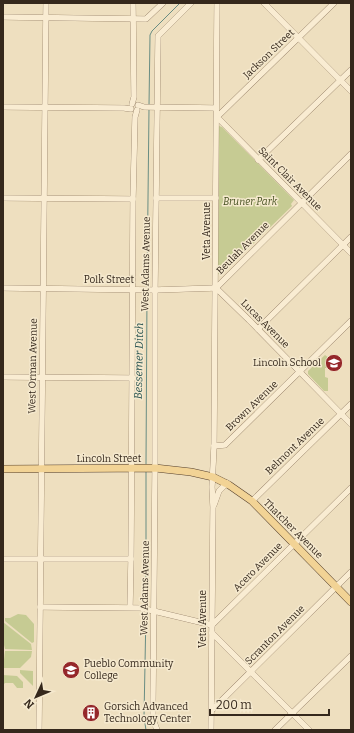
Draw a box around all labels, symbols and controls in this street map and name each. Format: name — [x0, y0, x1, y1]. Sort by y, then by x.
street label: Jackson Street — [240, 27, 297, 82]
street label: Saint Clair Avenue — [256, 145, 324, 213]
park label: Bruner Park — [223, 196, 278, 208]
street label: Veta Avenue — [201, 202, 213, 260]
street label: West Adams Avenue — [139, 216, 153, 312]
street label: Beulah Avenue — [214, 219, 272, 277]
street label: Polk Street — [84, 274, 135, 286]
street label: Lucas Avenue — [238, 297, 292, 351]
street label: West Orman Avenue — [26, 318, 40, 414]
water label: Bessemer Ditch — [132, 323, 146, 399]
school or university icon: Lincoln School — [324, 353, 344, 373]
place label: Lincoln School — [253, 357, 321, 369]
street label: Brown Avenue — [224, 378, 280, 434]
street label: Belmont Avenue — [263, 415, 327, 477]
street label: Lincoln Street — [77, 453, 142, 465]
street label: Thatcher Avenue — [261, 497, 325, 561]
street label: West Adams Avenue — [138, 540, 152, 636]
street label: Acero Avenue — [231, 540, 285, 594]
street label: Veta Avenue — [197, 590, 209, 648]
street label: Scranton Avenue — [243, 603, 307, 667]
place label: Pueblo Community College — [84, 658, 174, 682]
school or university icon: Pueblo Community College — [61, 660, 81, 680]
north arrow — [16, 677, 56, 717]
scale bar — [210, 691, 329, 717]
text: N — [21, 696, 37, 711]
text: 200 m — [216, 698, 252, 712]
place label: Gorsich Advanced Technology Center — [104, 701, 191, 725]
building icon: Gorsich Advanced Technology Center — [81, 703, 101, 723]

